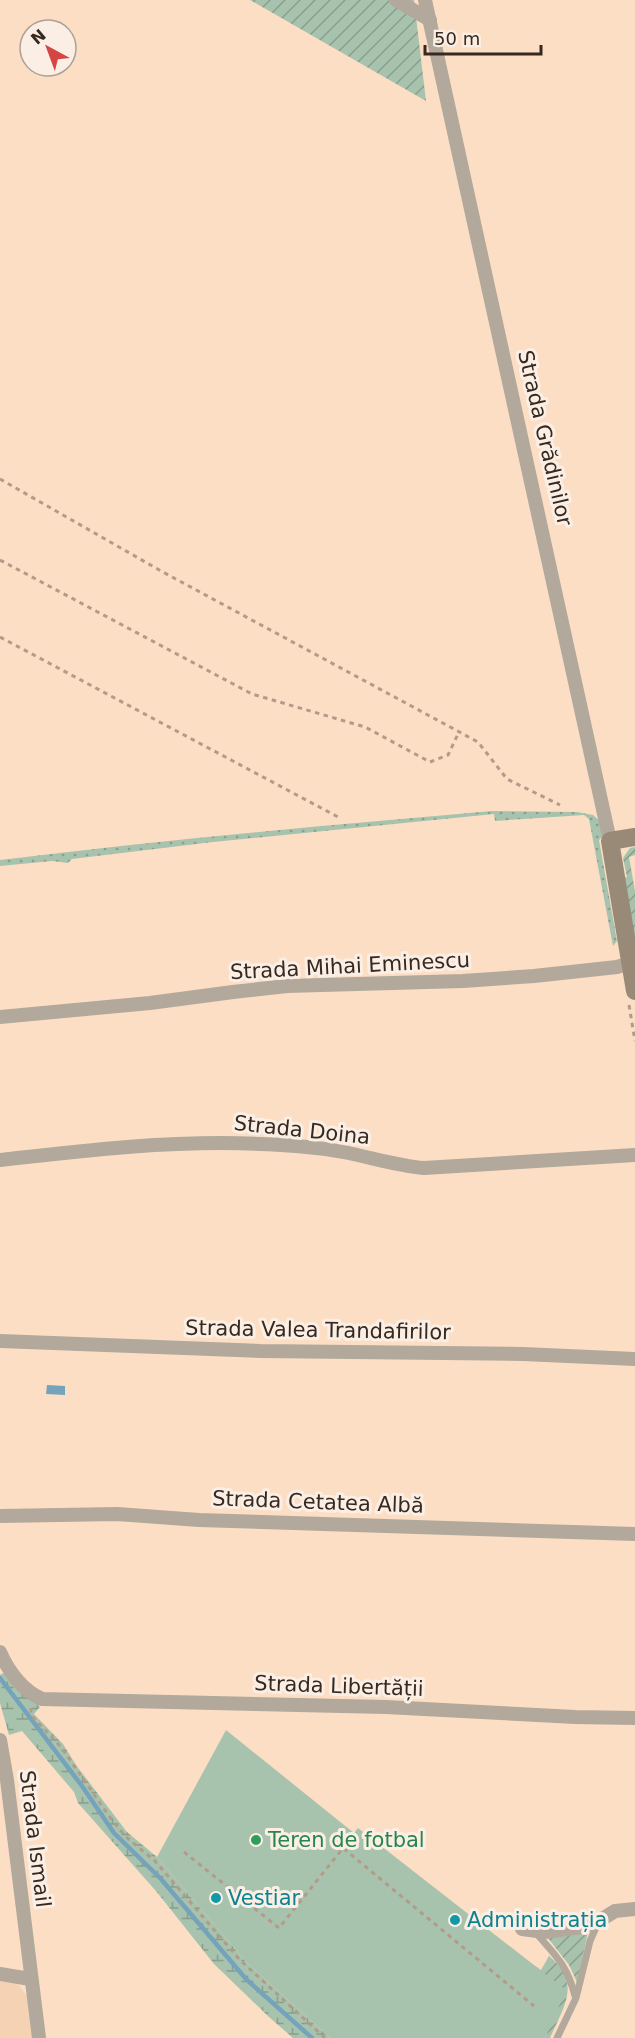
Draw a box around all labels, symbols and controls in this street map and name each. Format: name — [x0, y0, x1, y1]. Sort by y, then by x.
north arrow — [18, 18, 78, 78]
scale bar — [425, 18, 540, 56]
text: N — [27, 25, 50, 49]
text: 50 m — [434, 28, 480, 49]
street label: Strada Grădinilor — [513, 348, 577, 528]
street label: Strada Mihai Eminescu — [229, 948, 471, 984]
street label: Strada Doina — [233, 1111, 371, 1149]
street label: Strada Valea Trandafirilor — [185, 1316, 451, 1344]
street label: Strada Cetatea Albă — [212, 1486, 424, 1518]
street label: Strada Libertății — [254, 1671, 424, 1701]
street label: Strada Ismail — [15, 1769, 55, 1909]
place label: Teren de fotbal — [267, 1828, 425, 1852]
marker: Teren de fotbal — [249, 1833, 263, 1847]
place label: Vestiar — [228, 1886, 301, 1910]
marker: Vestiar — [209, 1891, 223, 1905]
place label: Administrația — [467, 1908, 607, 1932]
marker: Administrația — [448, 1913, 462, 1927]

